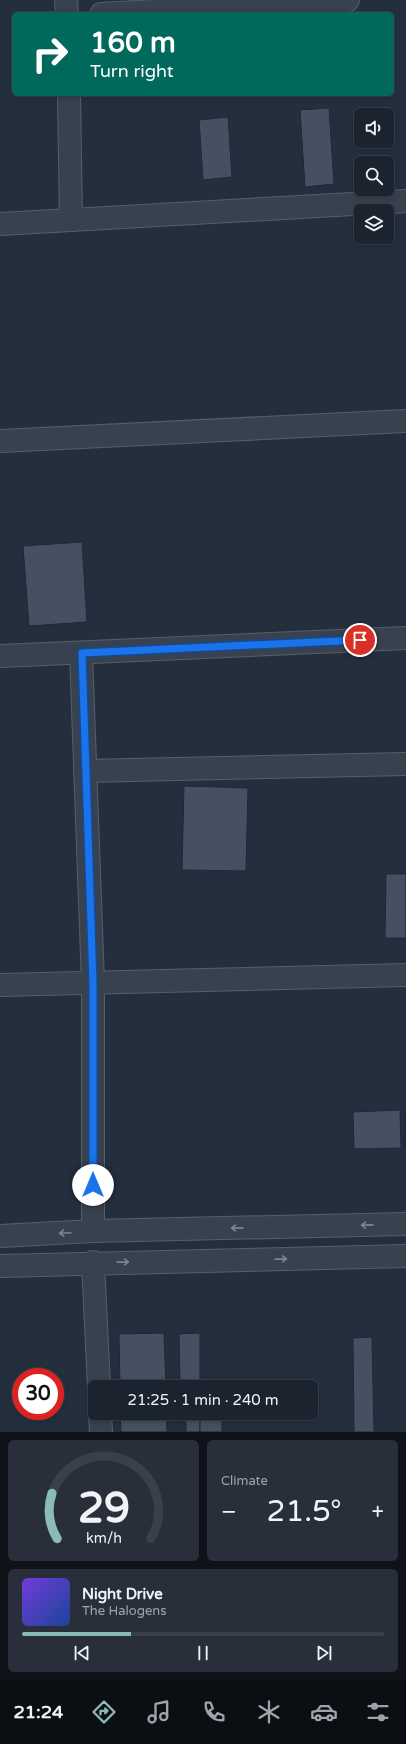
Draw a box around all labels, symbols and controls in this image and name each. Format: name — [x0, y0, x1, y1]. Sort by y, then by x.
text: 160 m — [90, 26, 176, 60]
icon: right — [24, 28, 76, 80]
text: Turn right — [90, 60, 174, 82]
map controls — [354, 108, 394, 244]
button: sound — [354, 108, 394, 148]
button: search — [354, 156, 394, 196]
button: layers — [354, 204, 394, 244]
pin — [343, 623, 377, 657]
icon: arrive — [349, 629, 371, 651]
position arrow — [72, 1164, 114, 1206]
one-way arrow — [361, 1221, 374, 1229]
one-way arrow — [231, 1224, 244, 1232]
one-way arrow — [59, 1229, 72, 1236]
one-way arrow — [274, 1255, 287, 1263]
one-way arrow — [116, 1258, 129, 1266]
speed limit sign: 30 — [12, 1368, 64, 1420]
text: 21:25 · 1 min · 240 m — [128, 1391, 278, 1409]
text: Climate — [221, 1473, 268, 1489]
text: 29 — [77, 1483, 130, 1533]
text: 21.5° — [267, 1493, 342, 1530]
text: − — [221, 1499, 237, 1525]
text: + — [372, 1499, 384, 1525]
text: km/h — [86, 1529, 121, 1546]
text: Night Drive — [82, 1585, 163, 1603]
text: The Halogens — [82, 1603, 166, 1619]
icon: previous — [71, 1642, 93, 1664]
icon: pause — [192, 1642, 214, 1664]
icon: next — [313, 1642, 335, 1664]
icon: directions — [90, 1698, 118, 1726]
icon: music — [145, 1698, 173, 1726]
icon: phone — [200, 1698, 228, 1726]
icon: climate — [255, 1698, 283, 1726]
icon: car — [310, 1698, 338, 1726]
icon: filters — [364, 1698, 392, 1726]
text: 21:24 — [13, 1701, 63, 1723]

